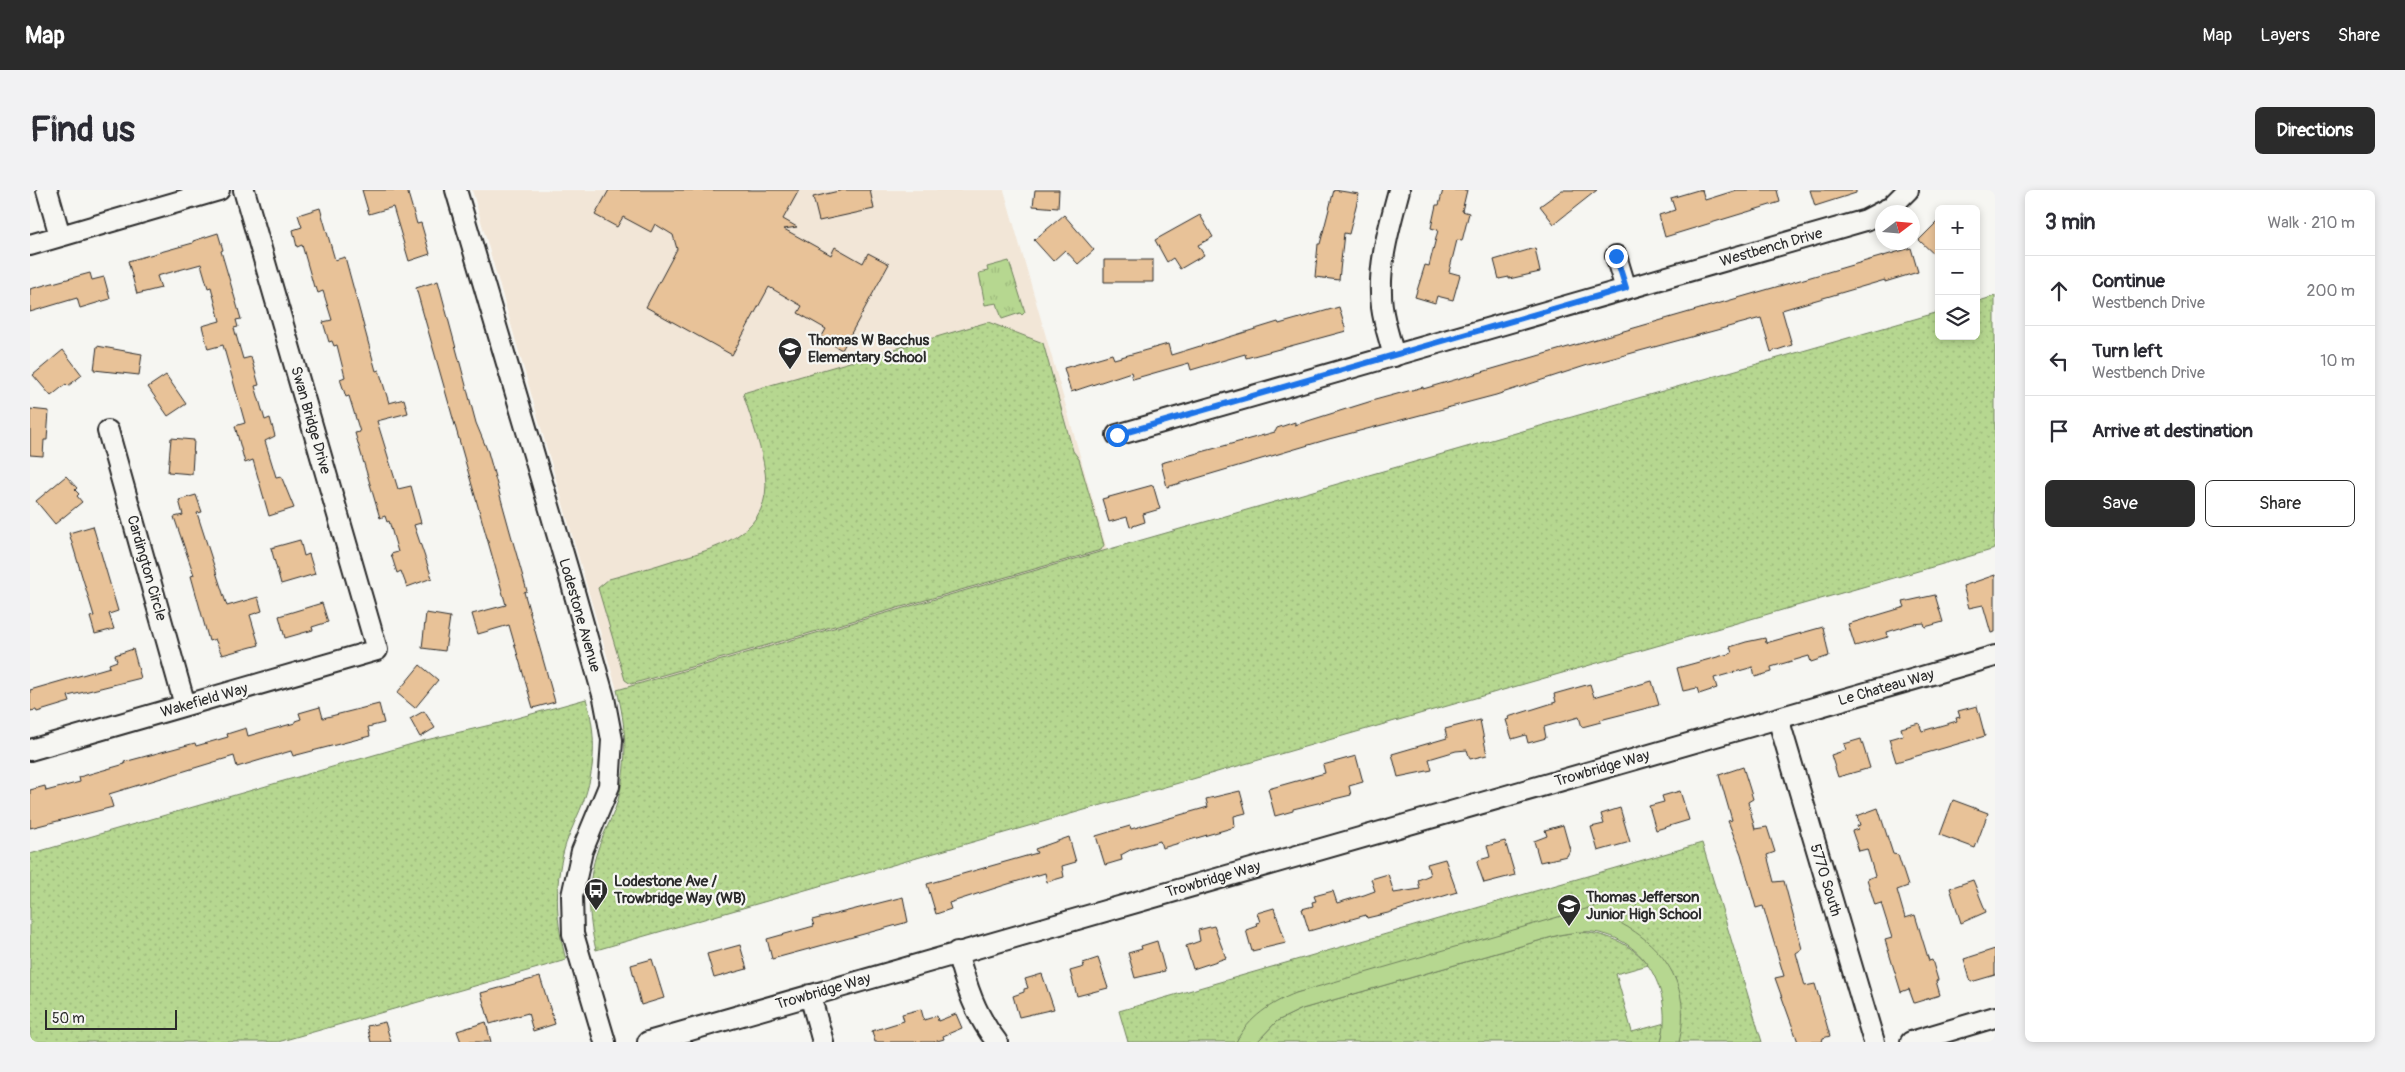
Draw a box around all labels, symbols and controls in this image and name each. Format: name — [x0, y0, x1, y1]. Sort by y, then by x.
text: Map — [25, 21, 65, 50]
text: Map — [2203, 24, 2232, 47]
text: Layers — [2260, 24, 2310, 47]
text: Share — [2338, 24, 2380, 47]
button: Directions — [2255, 107, 2375, 154]
text: Find us — [30, 108, 135, 152]
north arrow — [1875, 205, 1920, 250]
map controls — [1935, 205, 1980, 340]
button: + — [1935, 205, 1980, 250]
text: 3 min — [2045, 209, 2095, 236]
text: Walk · 210 m — [2267, 213, 2355, 233]
street label: Westbench Drive — [1718, 224, 1825, 271]
route end — [1605, 245, 1628, 268]
button: − — [1935, 250, 1980, 295]
text: Continue — [2092, 269, 2165, 293]
icon: ahead — [2045, 277, 2073, 305]
text: 200 m — [2307, 281, 2355, 301]
text: Westbench Drive — [2092, 293, 2205, 313]
button: layers — [1935, 295, 1980, 340]
place label: Thomas W Bacchus Elementary School — [807, 331, 930, 367]
school or university icon: Thomas W Bacchus Elementary School — [777, 336, 803, 370]
text: Turn left — [2092, 339, 2162, 363]
icon: left — [2045, 347, 2073, 375]
text: 10 m — [2320, 351, 2355, 371]
text: Westbench Drive — [2092, 363, 2205, 383]
street label: Swan Bridge Drive — [286, 364, 335, 477]
icon: arrive — [2045, 417, 2073, 445]
text: Arrive at destination — [2092, 419, 2253, 443]
route start — [1106, 424, 1129, 447]
button: Save — [2045, 480, 2195, 527]
button: Share — [2205, 480, 2355, 527]
street label: Cardington Circle — [122, 513, 171, 624]
street label: Lodestone Avenue — [554, 556, 605, 675]
street label: Le Chateau Way — [1836, 665, 1937, 710]
street label: Wakefield Way — [158, 679, 251, 722]
street label: Trowbridge Way — [1552, 746, 1652, 791]
street label: 5770 South — [1805, 842, 1846, 919]
street label: Trowbridge Way — [1163, 857, 1263, 902]
place label: Lodestone Ave / Trowbridge Way (WB) — [613, 872, 747, 908]
bus stop icon: Lodestone Ave / Trowbridge Way (WB) — [583, 877, 609, 911]
place label: Thomas Jefferson Junior High School — [1585, 888, 1702, 924]
school or university icon: Thomas Jefferson Junior High School — [1556, 893, 1582, 927]
street label: Trowbridge Way — [773, 969, 873, 1014]
scale bar — [45, 1007, 178, 1030]
text: 50 m — [52, 1010, 85, 1027]

